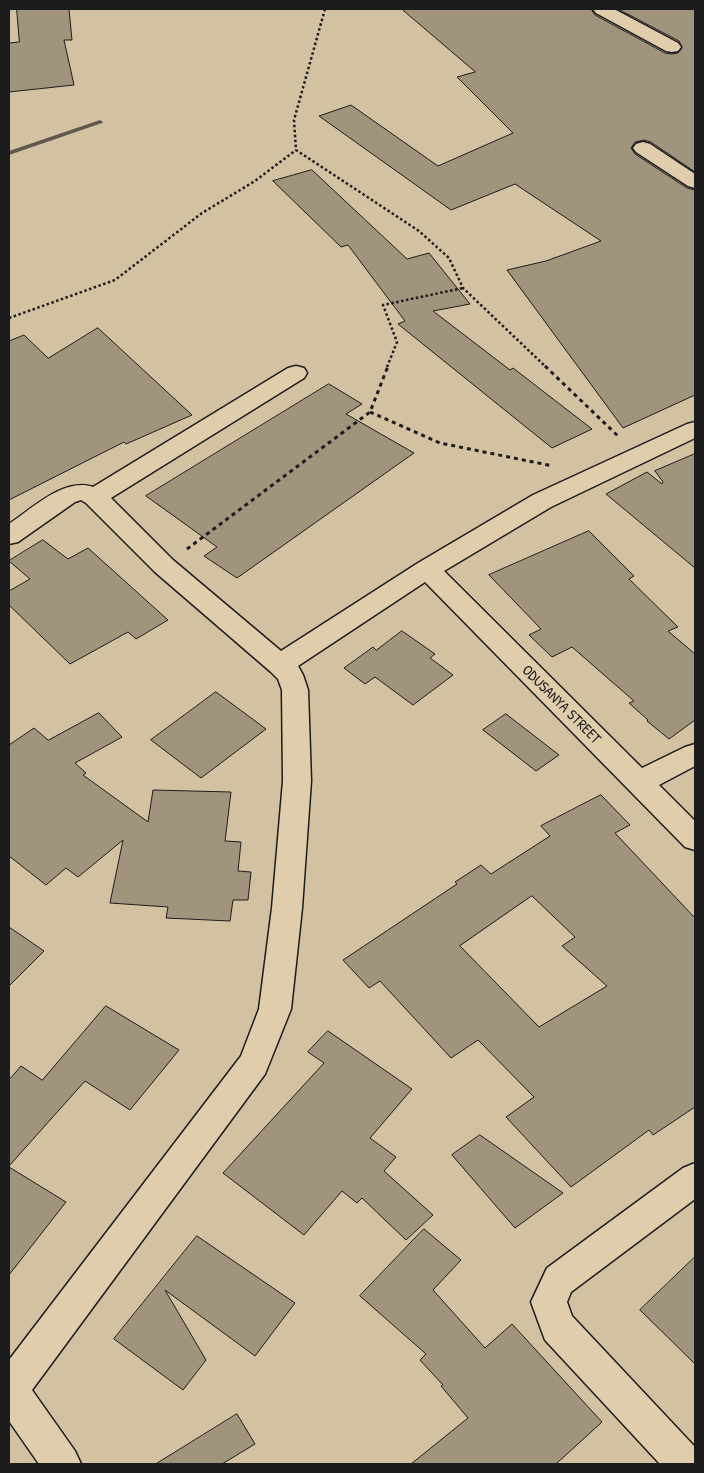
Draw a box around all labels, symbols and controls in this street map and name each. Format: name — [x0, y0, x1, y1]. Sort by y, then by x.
street label: ODUSANYA STREET — [518, 662, 604, 748]

